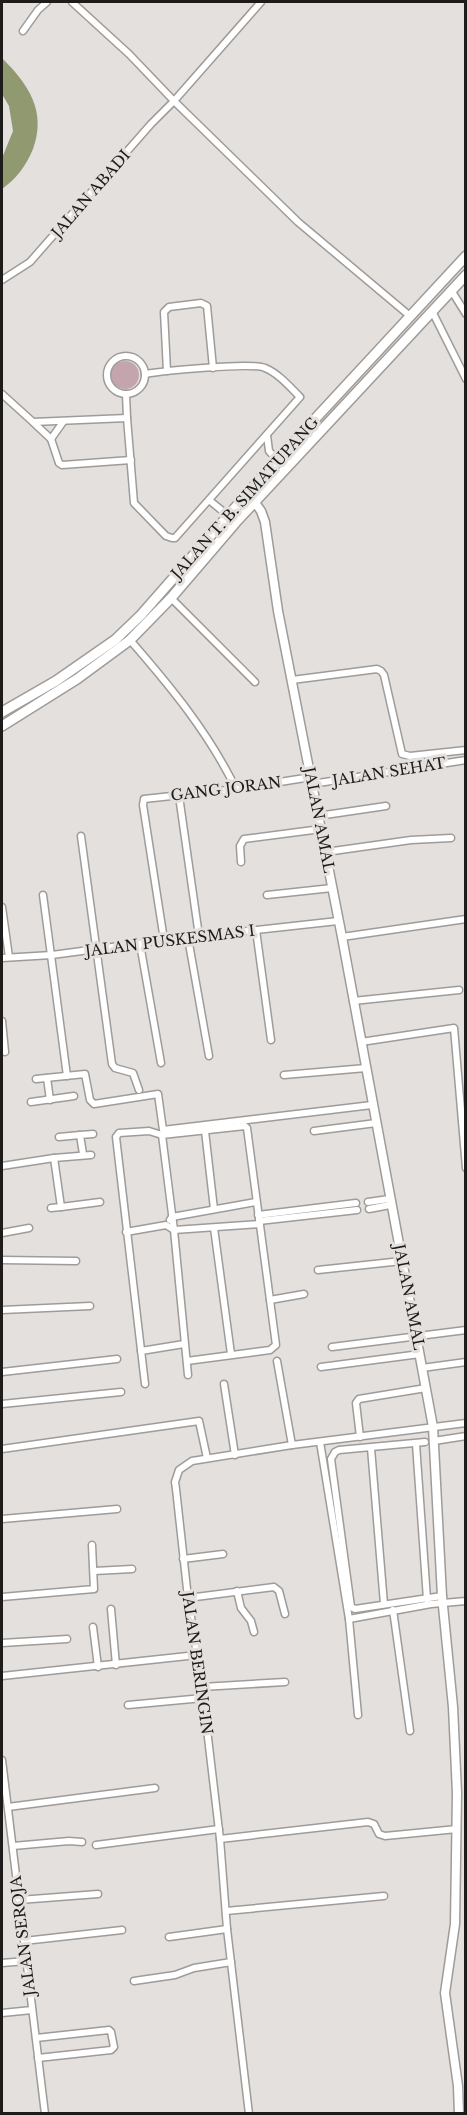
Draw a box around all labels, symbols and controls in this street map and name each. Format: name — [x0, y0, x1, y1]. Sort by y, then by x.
street label: JALAN ABADI — [46, 146, 134, 243]
street label: JALAN T. B. SIMATUPANG — [165, 413, 322, 584]
street label: JALAN SEHAT — [329, 753, 447, 790]
street label: JALAN AMAL — [300, 763, 339, 875]
street label: GANG JORAN — [169, 772, 282, 805]
street label: JALAN PUSKESMAS I — [82, 921, 256, 961]
street label: JALAN AMAL — [390, 1240, 429, 1352]
street label: JALAN BERINGIN — [178, 1588, 217, 1736]
street label: JALAN SEROJA — [6, 1874, 40, 1999]

